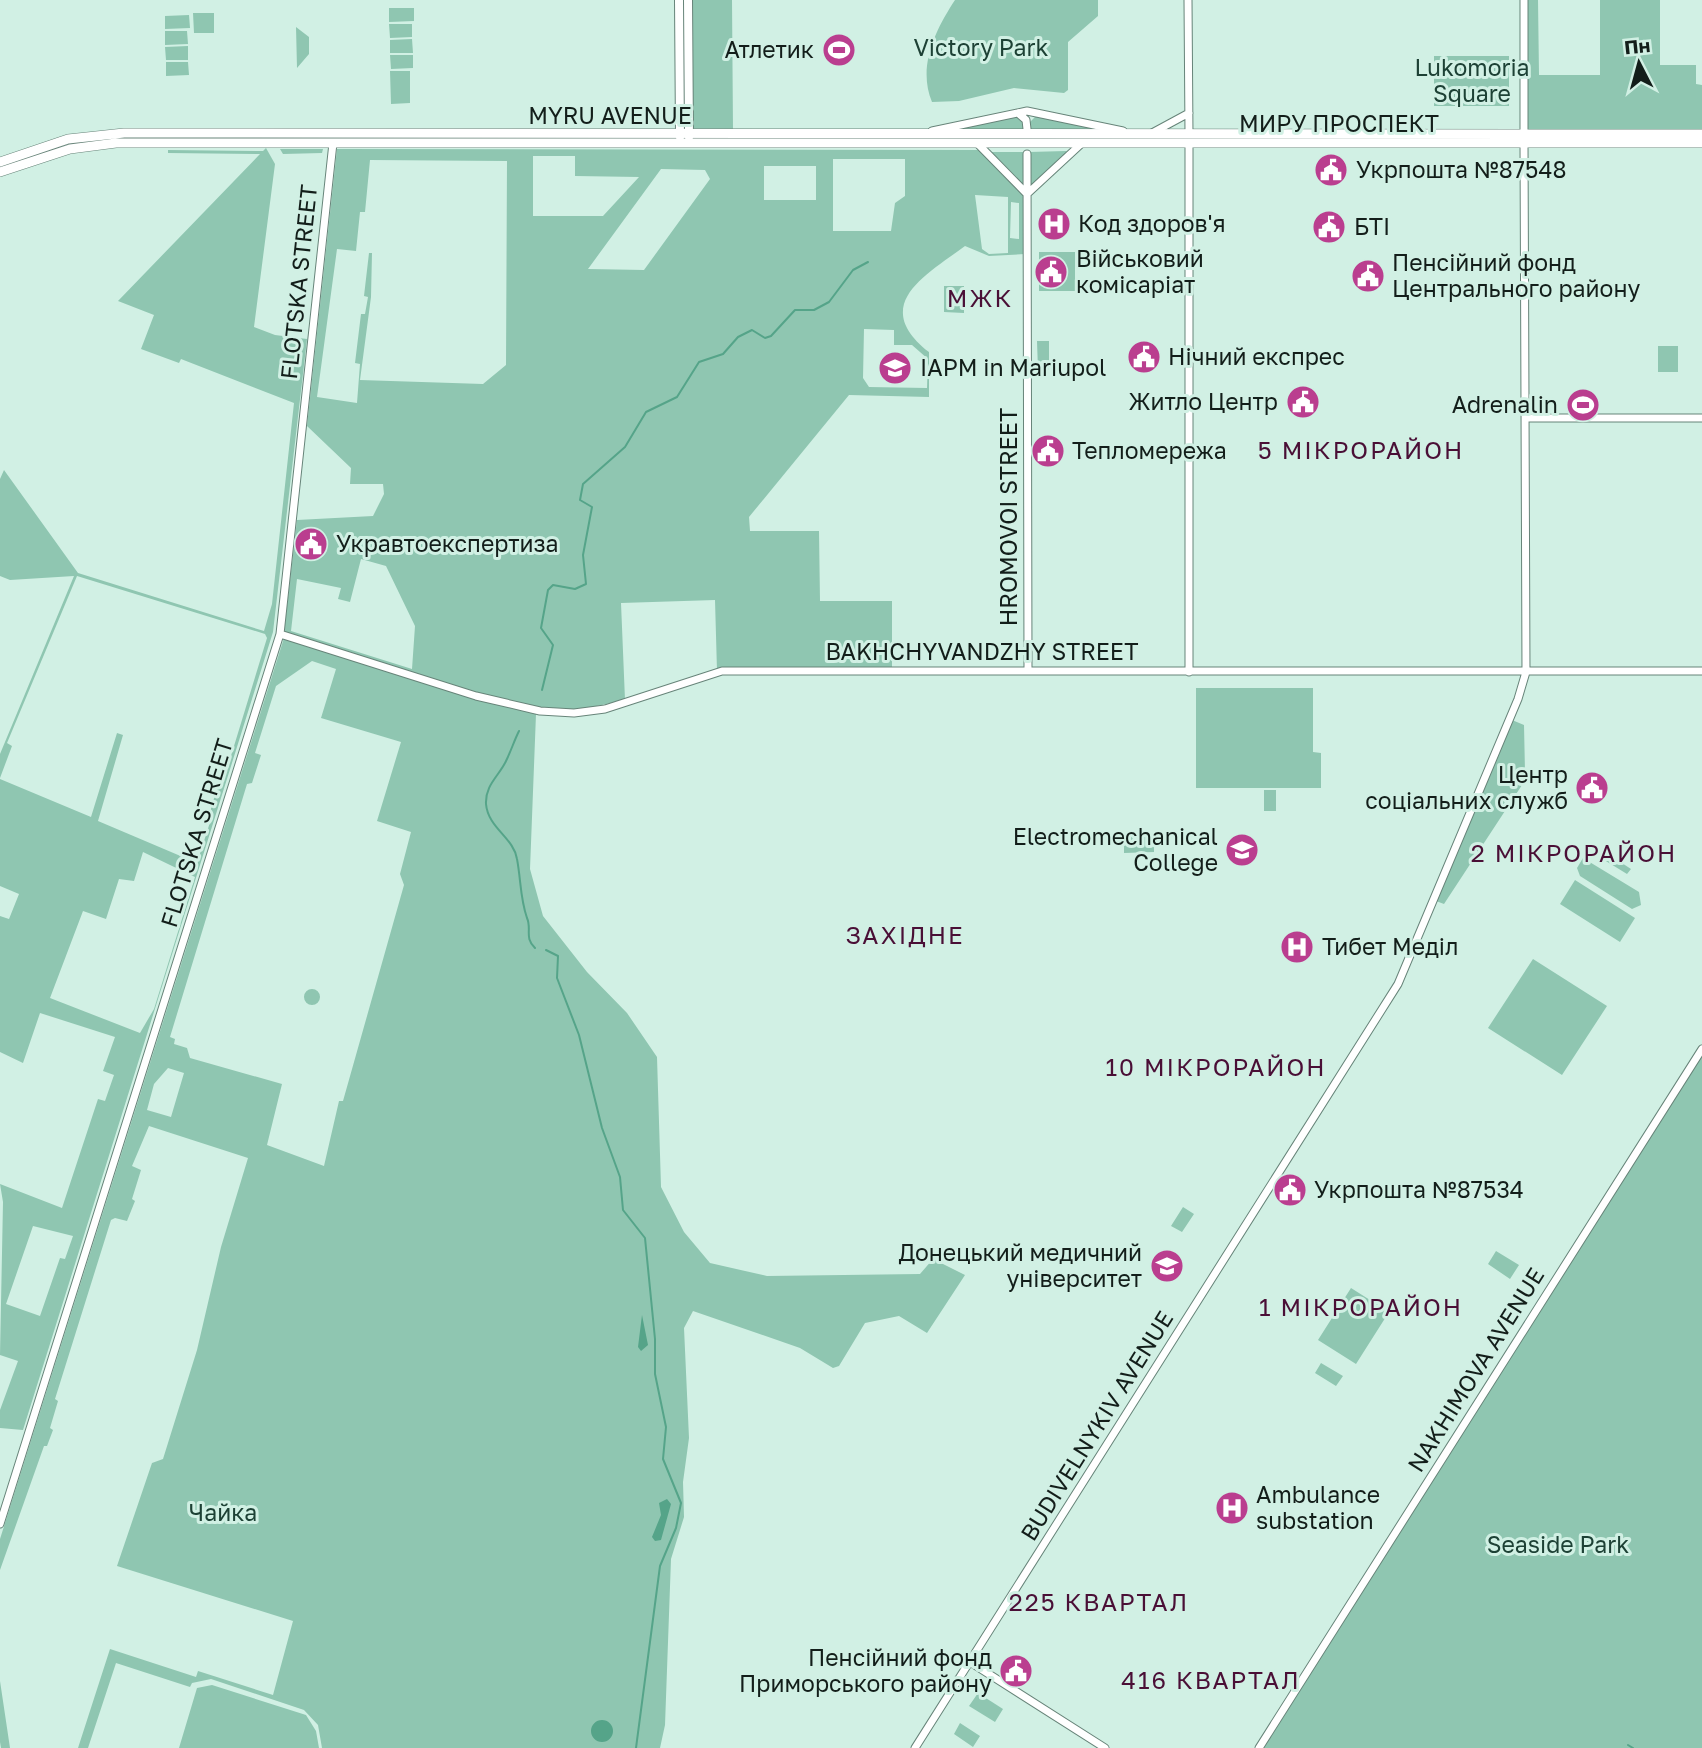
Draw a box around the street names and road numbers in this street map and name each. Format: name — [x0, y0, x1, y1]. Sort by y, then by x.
street label: MYRU AVENUE — [528, 101, 692, 129]
street label: МИРУ ПРОСПЕКТ — [1239, 109, 1439, 137]
street label: FLOTSKA STREET — [274, 183, 322, 381]
street label: HROMOVOI STREET — [994, 408, 1022, 626]
street label: BAKHCHYVANDZHY STREET — [826, 637, 1138, 665]
street label: FLOTSKA STREET — [154, 735, 238, 930]
street label: NAKHIMOVA AVENUE — [1401, 1262, 1549, 1477]
street label: BUDIVELNYKIV AVENUE — [1014, 1305, 1178, 1546]

